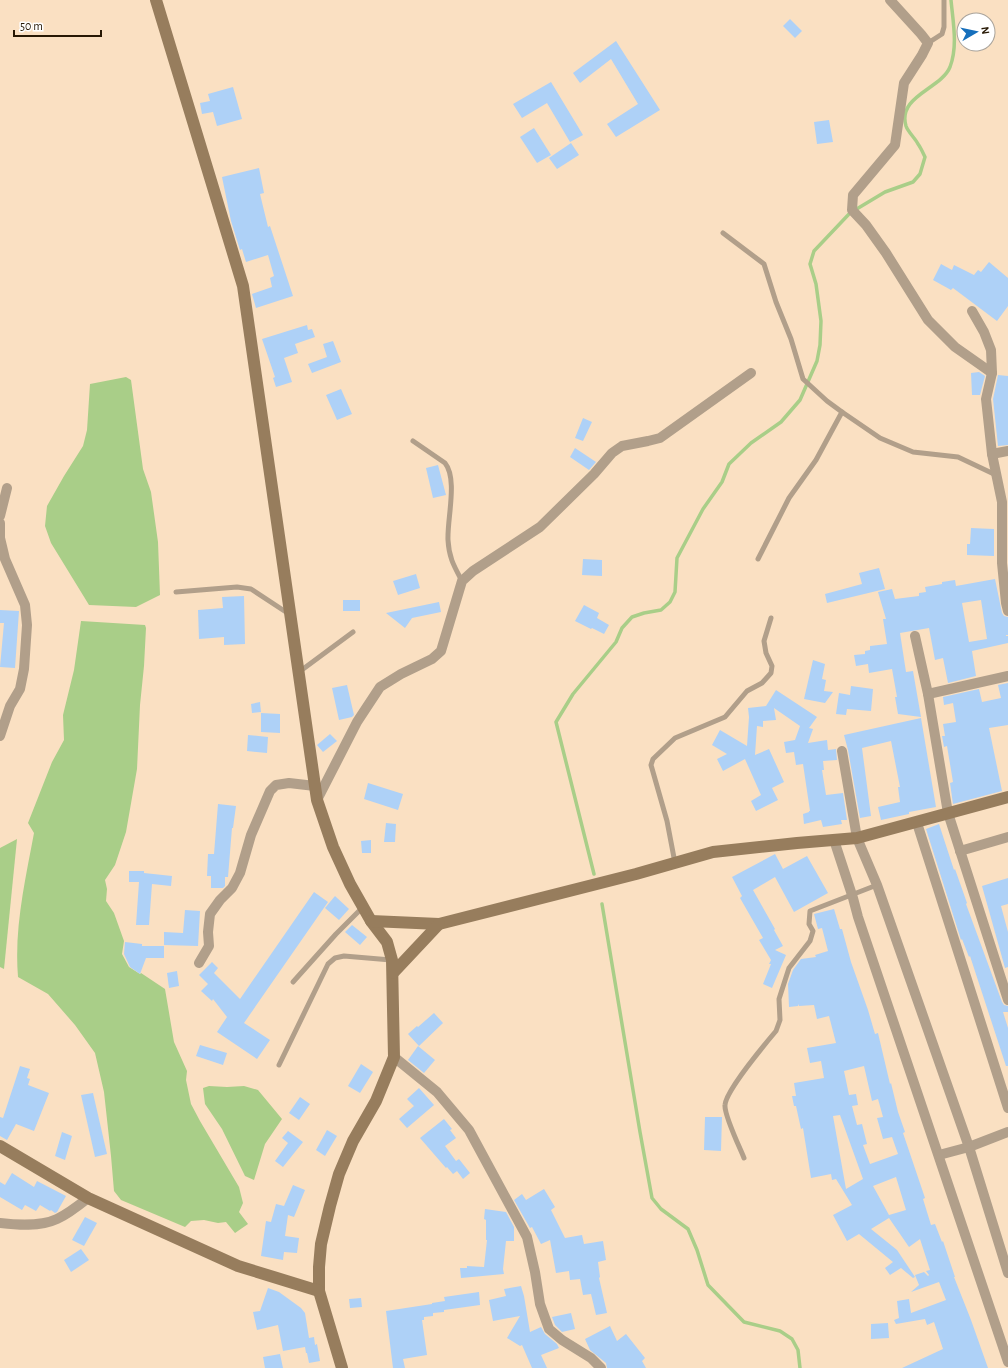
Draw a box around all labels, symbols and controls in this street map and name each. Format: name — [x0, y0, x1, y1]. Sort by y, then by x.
scale bar — [14, 12, 101, 38]
north arrow — [956, 12, 996, 52]
text: 50 m — [20, 20, 43, 32]
text: N — [979, 26, 991, 35]

